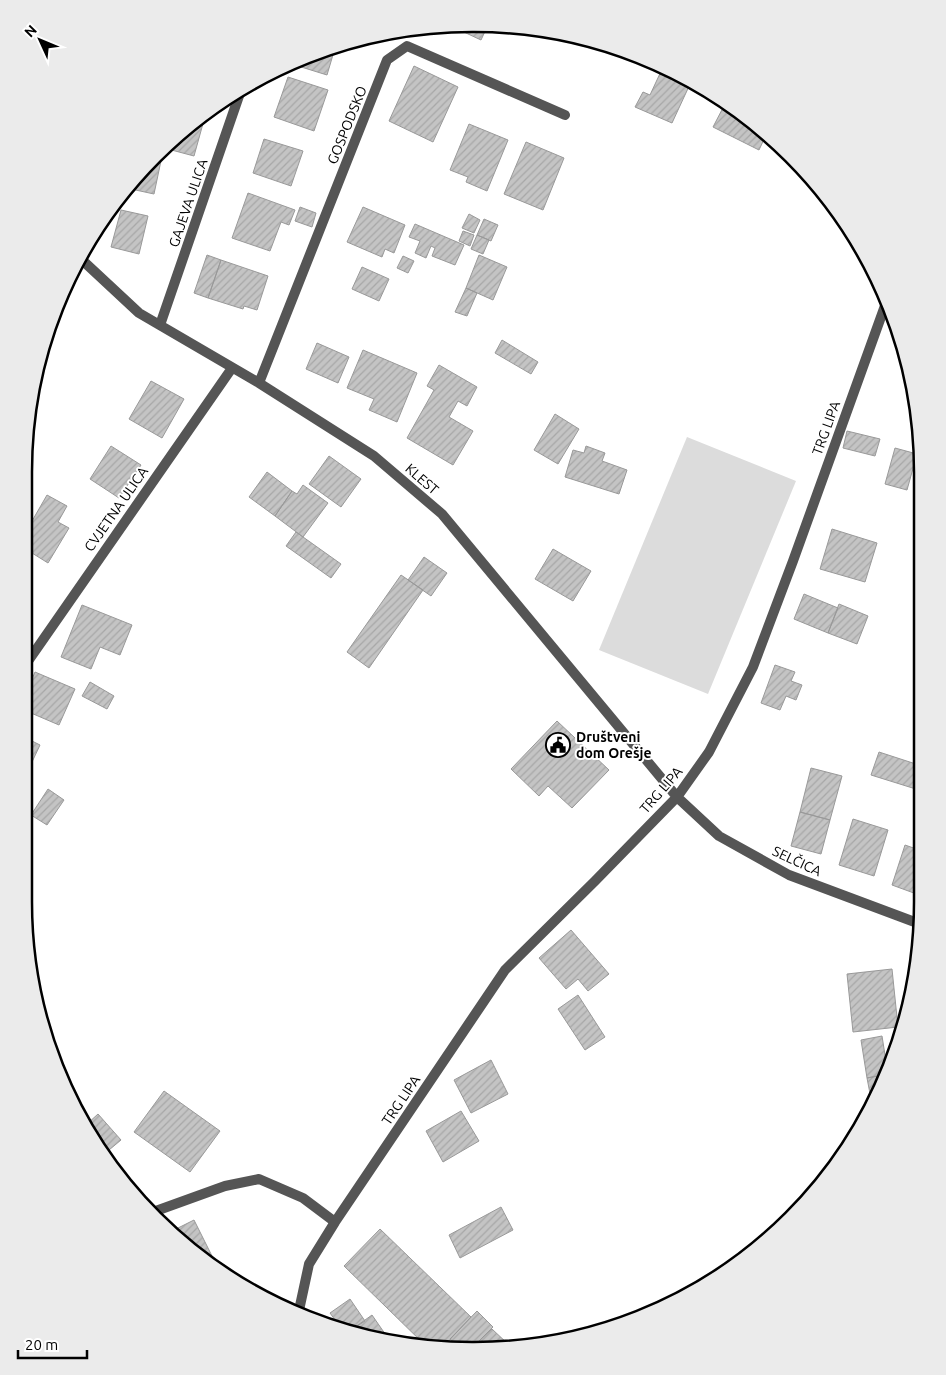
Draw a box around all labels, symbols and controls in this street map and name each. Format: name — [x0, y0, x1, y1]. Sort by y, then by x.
north arrow — [15, 15, 65, 65]
text: N — [21, 22, 40, 40]
street label: GOSPODSKO — [324, 83, 370, 166]
street label: GAJEVA ULICA — [165, 157, 211, 249]
street label: TRG LIPA — [809, 399, 843, 457]
street label: KLEST — [402, 460, 442, 498]
street label: CVJETNA ULICA — [81, 464, 151, 554]
place label: Društveni dom Orešje — [576, 729, 652, 761]
public building icon: Društveni dom Orešje — [545, 732, 571, 758]
street label: TRG LIPA — [636, 763, 686, 817]
street label: SELČICA — [770, 842, 824, 879]
street label: TRG LIPA — [379, 1072, 423, 1128]
scale bar — [18, 1328, 86, 1360]
text: 20 m — [25, 1336, 58, 1353]

